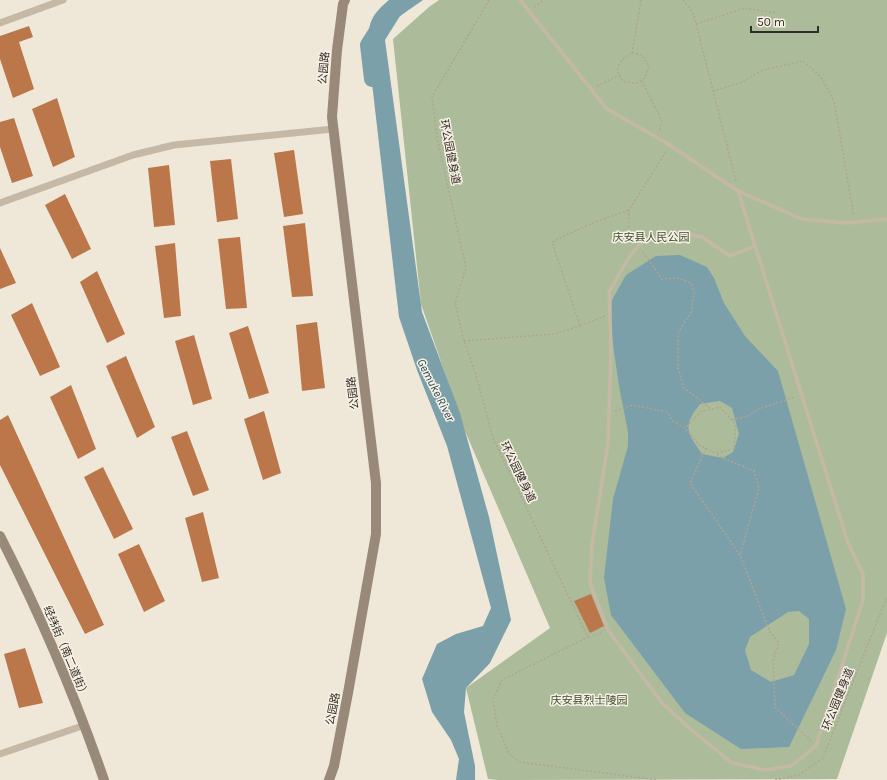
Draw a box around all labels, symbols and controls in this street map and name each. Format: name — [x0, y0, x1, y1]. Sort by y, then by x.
scale bar — [751, 8, 818, 34]
text: 50 m — [757, 15, 785, 29]
street label: 公园路 — [316, 51, 332, 85]
street label: 环公园健身道 — [437, 118, 463, 186]
park label: 庆安县人民公园 — [613, 231, 690, 244]
water label: Gemuke River — [414, 356, 458, 424]
street label: 公园路 — [345, 376, 361, 410]
street label: 环公园健身道 — [498, 439, 538, 505]
street label: 经纬街（南二道街） — [41, 604, 91, 700]
street label: 环公园健身道 — [820, 666, 856, 732]
street label: 公园路 — [323, 692, 343, 726]
park label: 庆安县烈士陵园 — [551, 694, 628, 707]

